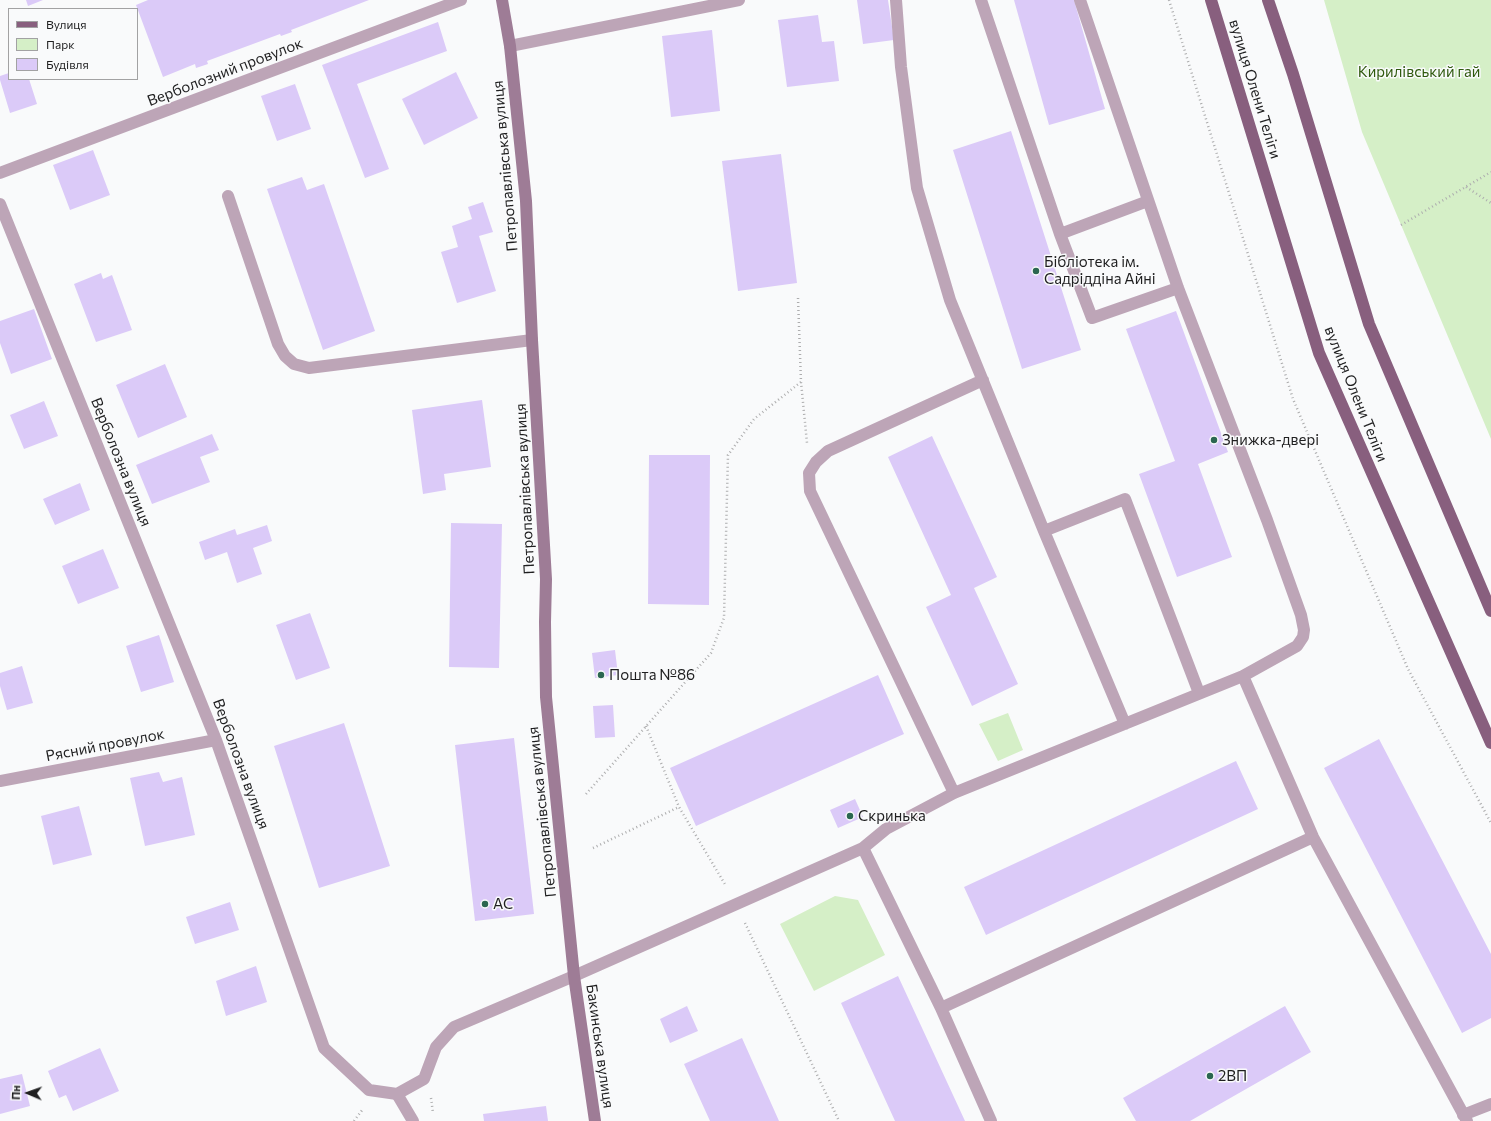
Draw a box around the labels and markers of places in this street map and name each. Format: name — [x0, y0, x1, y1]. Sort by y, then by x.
place label: Бібліотека ім. Садріддіна Айні — [1044, 253, 1156, 288]
marker: Бібліотека ім. Садріддіна Айні — [1031, 266, 1041, 276]
place label: Знижка-двері — [1222, 431, 1319, 449]
marker: Знижка-двері — [1209, 435, 1219, 445]
place label: Пошта №86 — [609, 666, 695, 684]
marker: Пошта №86 — [596, 670, 606, 680]
place label: Скринька — [858, 807, 926, 825]
marker: Скринька — [845, 811, 855, 821]
place label: АС — [493, 895, 513, 913]
marker: АС — [480, 899, 490, 909]
place label: 2ВП — [1218, 1067, 1247, 1085]
marker: 2ВП — [1205, 1071, 1215, 1081]

